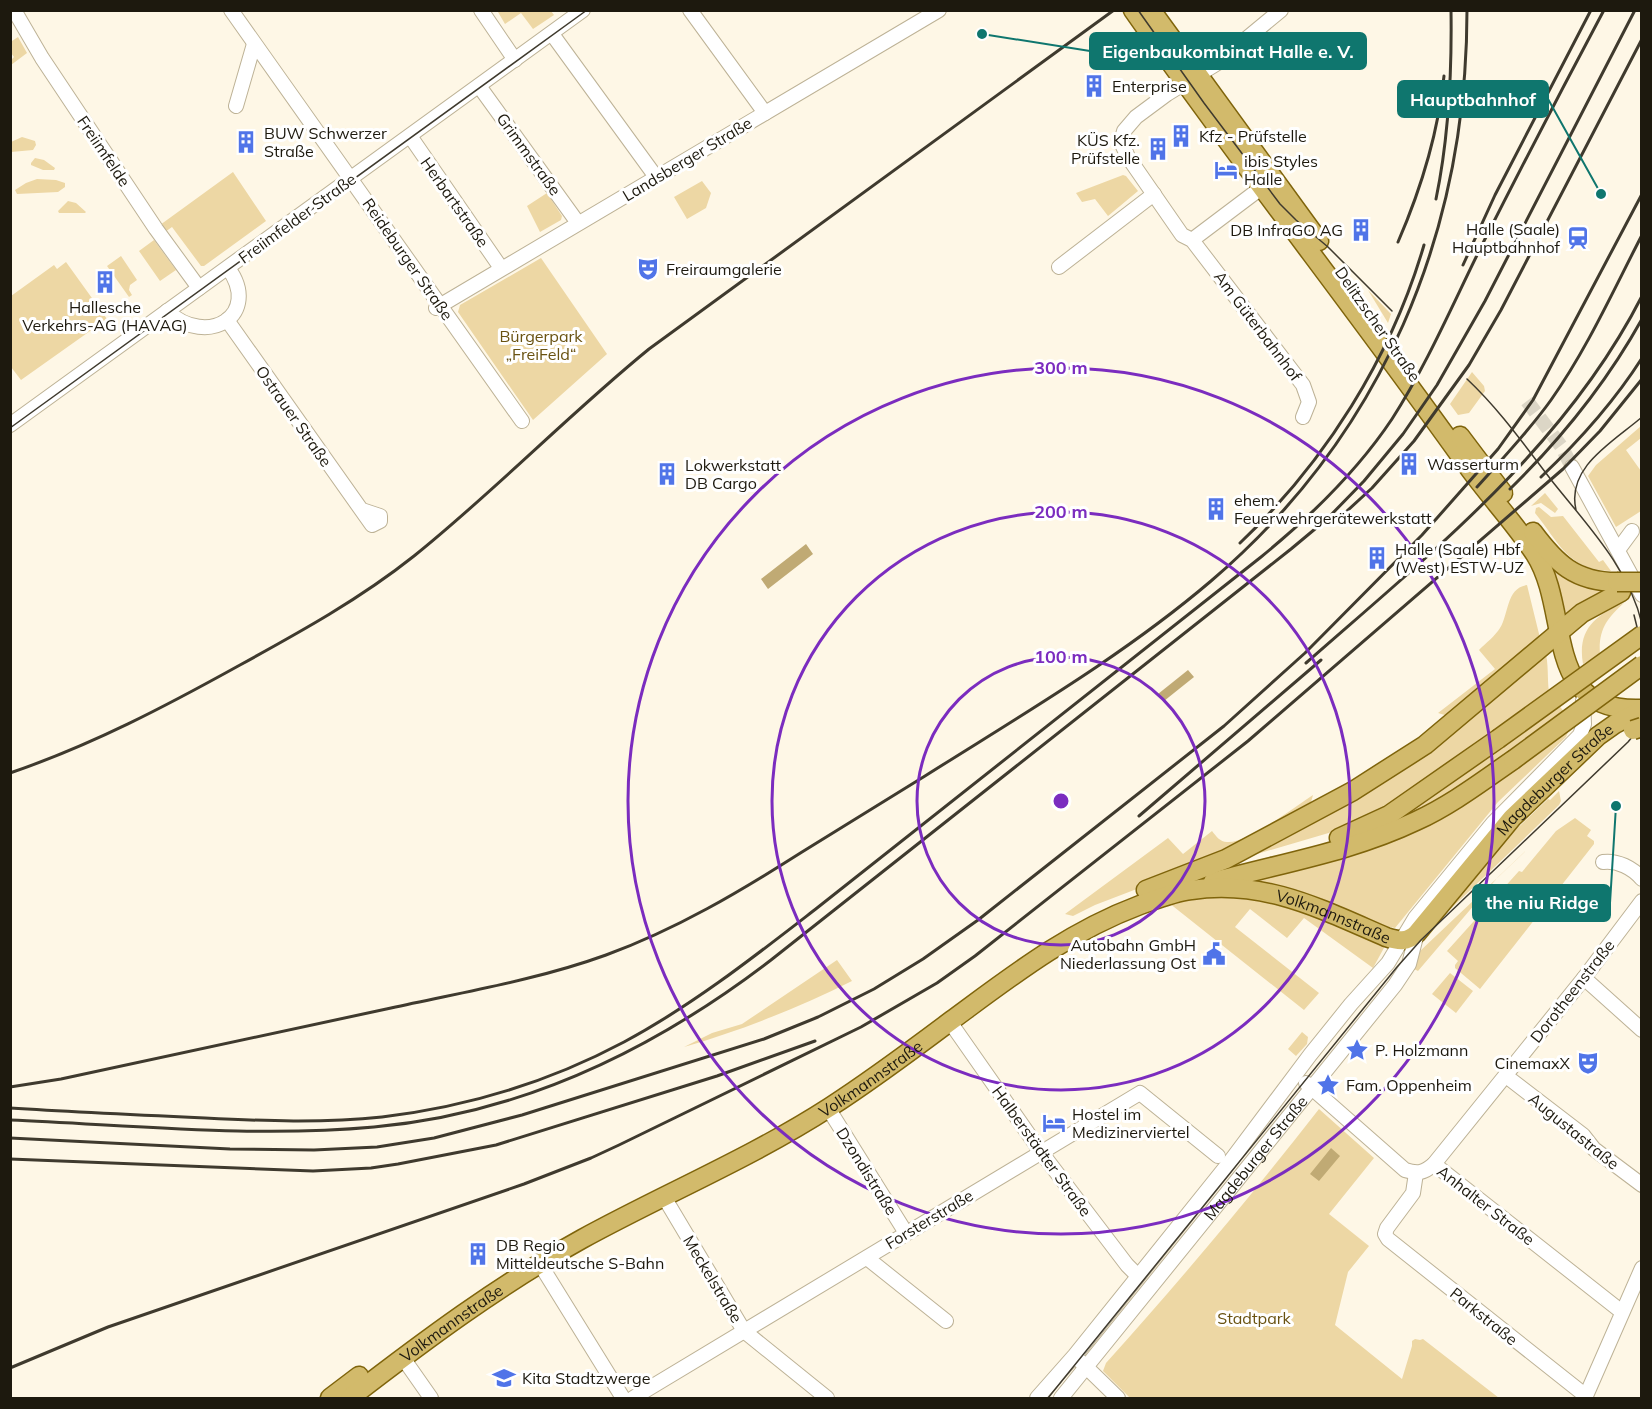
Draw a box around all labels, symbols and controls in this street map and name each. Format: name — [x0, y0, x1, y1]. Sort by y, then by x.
callout: Eigenbaukombinat Halle e. V. — [1090, 33, 1366, 69]
text: Eigenbaukombinat Halle e. V. — [1102, 40, 1354, 63]
building icon: Enterprise — [1081, 73, 1107, 99]
place label: Enterprise — [1112, 76, 1187, 96]
callout: Hauptbahnhof — [1398, 81, 1548, 117]
text: Hauptbahnhof — [1410, 88, 1536, 111]
street label: Grimmstraße — [492, 109, 566, 199]
street label: Freiimfelde — [73, 112, 135, 190]
street label: Landsberger Straße — [619, 112, 755, 206]
place label: BUW Schwerzer Straße — [264, 123, 387, 161]
building icon: Kfz - Prüfstelle — [1168, 123, 1194, 149]
place label: Kfz - Prüfstelle — [1199, 126, 1307, 146]
building icon: BUW Schwerzer Straße — [233, 129, 259, 155]
place label: KÜS Kfz. Prüfstelle — [1071, 130, 1140, 168]
building icon: KÜS Kfz. Prüfstelle — [1145, 136, 1171, 162]
place label: ibis Styles Halle — [1244, 151, 1318, 189]
street label: Herbartstraße — [417, 153, 493, 251]
hotel icon: ibis Styles Halle — [1213, 157, 1239, 183]
street label: Freiimfelder Straße — [234, 169, 360, 267]
street label: Reideburger Straße — [358, 194, 458, 324]
building icon: DB InfraGO AG — [1348, 217, 1374, 243]
place label: Halle (Saale) Hauptbahnhof — [1452, 219, 1561, 257]
place label: DB InfraGO AG — [1230, 220, 1343, 240]
station icon: Halle (Saale) Hauptbahnhof — [1565, 225, 1591, 251]
theatre icon: Freiraumgalerie — [635, 256, 661, 282]
place label: Freiraumgalerie — [666, 259, 782, 279]
street label: Delitzscher Straße — [1331, 263, 1425, 385]
street label: Am Güterbahnhof — [1210, 267, 1306, 385]
building icon: Hallesche Verkehrs-AG (HAVAG) — [92, 269, 118, 295]
place label: Hallesche Verkehrs-AG (HAVAG) — [22, 297, 188, 335]
park label: Bürgerpark „FreiFeld“ — [499, 326, 583, 364]
text: 300 m — [1034, 356, 1088, 379]
street label: Ostrauer Straße — [252, 362, 336, 470]
building icon: Wasserturm — [1396, 451, 1422, 477]
place label: Wasserturm — [1427, 454, 1519, 474]
place label: Lokwerkstatt DB Cargo — [685, 455, 782, 493]
building icon: Lokwerkstatt DB Cargo — [654, 461, 680, 487]
place label: ehem. Feuerwehrgerätewerkstatt — [1234, 490, 1432, 528]
building icon: ehem. Feuerwehrgerätewerkstatt — [1203, 496, 1229, 522]
text: 200 m — [1034, 500, 1088, 523]
place label: Halle (Saale) Hbf (West) ESTW-UZ — [1395, 539, 1524, 577]
building icon: Halle (Saale) Hbf (West) ESTW-UZ — [1364, 545, 1390, 571]
text: 100 m — [1034, 645, 1088, 668]
street label: Magdeburger Straße — [1492, 719, 1617, 839]
centre of rings — [1051, 791, 1071, 811]
street label: Volkmannstraße — [1274, 885, 1394, 948]
callout: the niu Ridge — [1473, 885, 1610, 921]
text: the niu Ridge — [1485, 891, 1599, 914]
place label: Autobahn GmbH Niederlassung Ost — [1060, 935, 1196, 973]
street label: Dorotheenstraße — [1526, 935, 1618, 1047]
public building icon: Autobahn GmbH Niederlassung Ost — [1201, 941, 1227, 967]
street label: Volkmannstraße — [815, 1036, 926, 1122]
place icon: P. Holzmann — [1344, 1037, 1370, 1063]
place label: P. Holzmann — [1375, 1040, 1468, 1060]
theatre icon: CinemaxX — [1575, 1050, 1601, 1076]
place label: CinemaxX — [1495, 1053, 1571, 1073]
place icon: Fam. Oppenheim — [1315, 1072, 1341, 1098]
place label: Fam. Oppenheim — [1346, 1075, 1472, 1095]
street label: Halberstädter Straße — [988, 1082, 1096, 1220]
street label: Augustastraße — [1525, 1088, 1623, 1174]
street label: Magdeburger Straße — [1199, 1092, 1312, 1224]
place label: Hostel im Medizinerviertel — [1072, 1104, 1190, 1142]
hotel icon: Hostel im Medizinerviertel — [1041, 1110, 1067, 1136]
street label: Dzondistraße — [832, 1123, 902, 1219]
street label: Anhalter Straße — [1433, 1161, 1539, 1249]
street label: Forsterstraße — [881, 1185, 977, 1253]
street label: Meckelstraße — [679, 1232, 747, 1326]
place label: DB Regio Mitteldeutsche S-Bahn — [496, 1235, 664, 1273]
building icon: DB Regio Mitteldeutsche S-Bahn — [465, 1241, 491, 1267]
street label: Volkmannstraße — [396, 1280, 507, 1367]
street label: Parkstraße — [1446, 1283, 1522, 1349]
park label: Stadtpark — [1217, 1308, 1292, 1328]
school or university icon: Kita Stadtzwerge — [491, 1365, 517, 1391]
place label: Kita Stadtzwerge — [522, 1368, 650, 1388]

